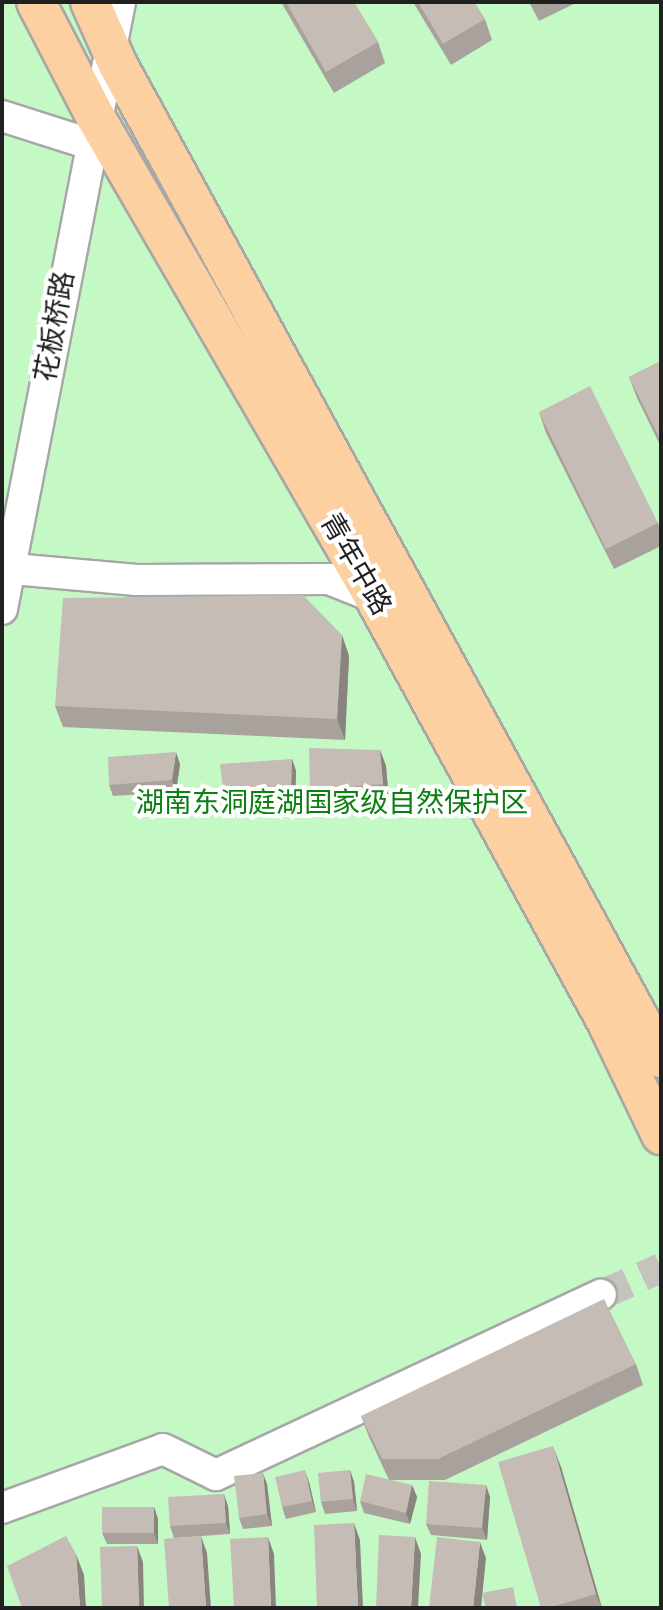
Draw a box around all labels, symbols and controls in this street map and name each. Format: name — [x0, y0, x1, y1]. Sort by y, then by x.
street label: 花板桥路 — [31, 269, 83, 385]
street label: 青年中路 — [311, 508, 397, 622]
park label: 湖南东洞庭湖国家级自然保护区 — [136, 788, 528, 822]

